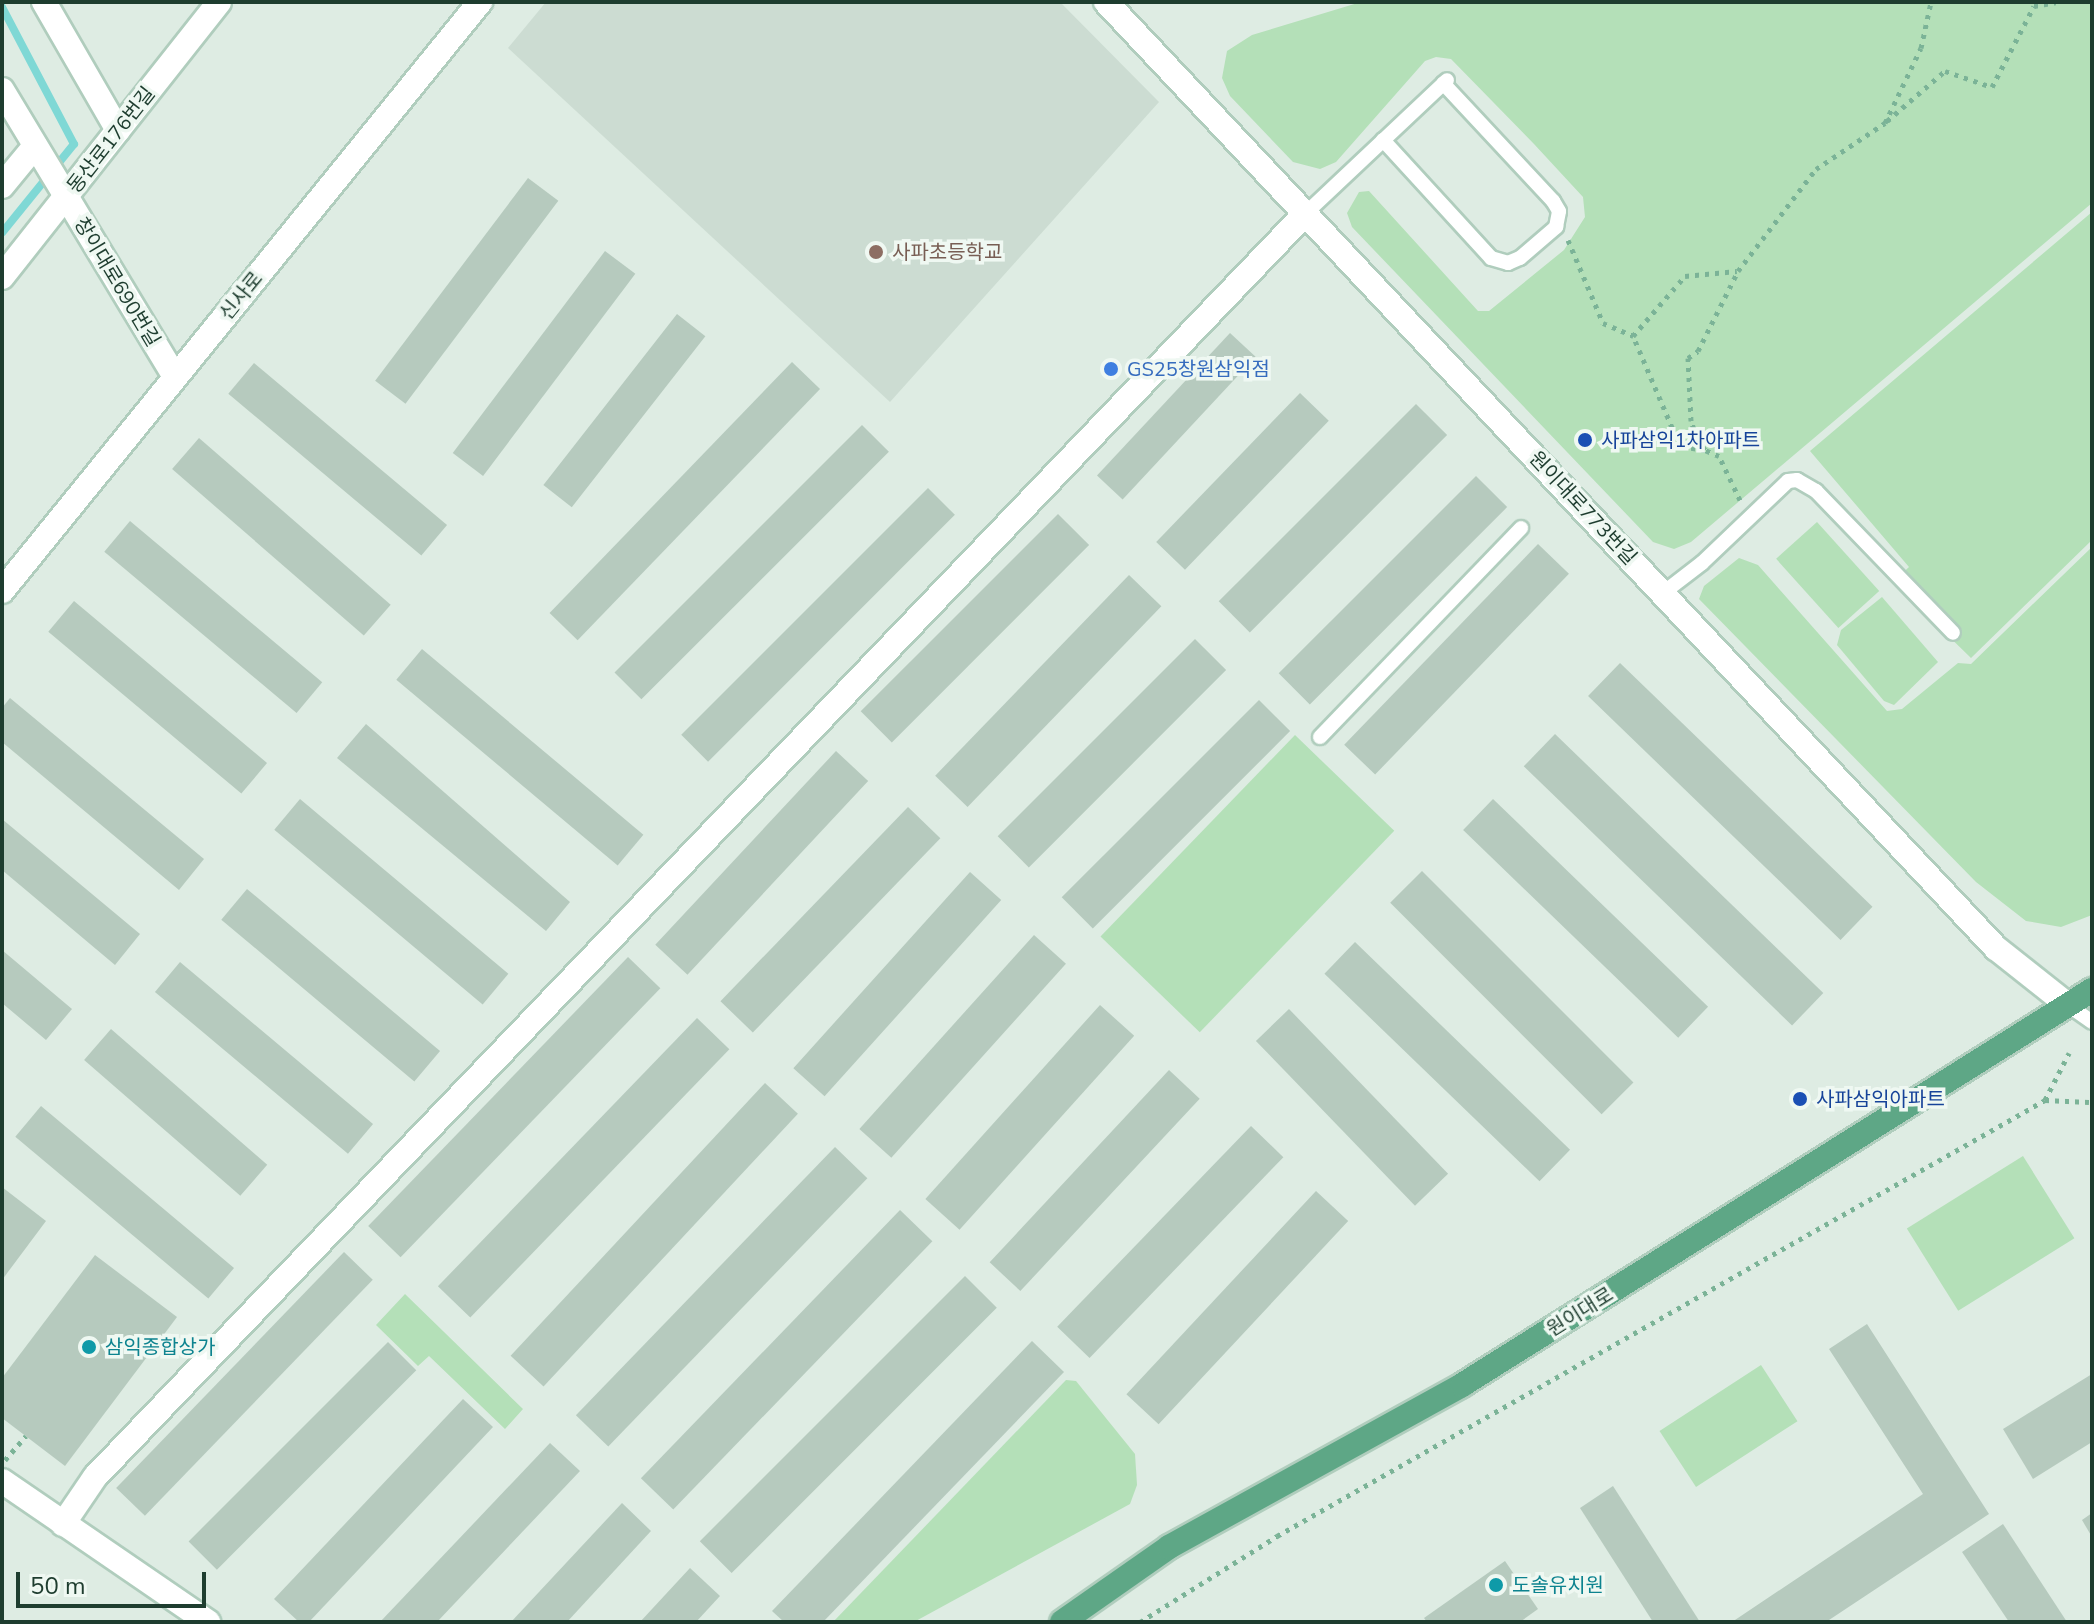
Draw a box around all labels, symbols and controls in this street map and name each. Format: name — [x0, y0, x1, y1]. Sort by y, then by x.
street label: 동산로176번길 — [62, 82, 160, 198]
street label: 창이대로690번길 — [69, 213, 165, 351]
place label: 사파초등학교 — [892, 240, 1002, 264]
marker: 사파초등학교 — [867, 243, 885, 261]
street label: 신사로 — [214, 267, 268, 325]
place label: GS25창원삼익점 — [1127, 357, 1270, 381]
marker: GS25창원삼익점 — [1102, 360, 1120, 378]
place label: 사파삼익1차아파트 — [1601, 428, 1760, 452]
marker: 사파삼익1차아파트 — [1576, 431, 1594, 449]
street label: 원이대로773번길 — [1524, 446, 1642, 570]
place label: 사파삼익아파트 — [1816, 1087, 1945, 1111]
marker: 사파삼익아파트 — [1791, 1090, 1809, 1108]
street label: 원이대로 — [1542, 1282, 1618, 1342]
place label: 삼익종합상가 — [105, 1335, 215, 1359]
marker: 삼익종합상가 — [80, 1338, 98, 1356]
scale bar — [20, 1556, 210, 1606]
text: 50 m — [30, 1570, 86, 1602]
place label: 도솔유치원 — [1512, 1573, 1604, 1597]
marker: 도솔유치원 — [1487, 1576, 1505, 1594]

